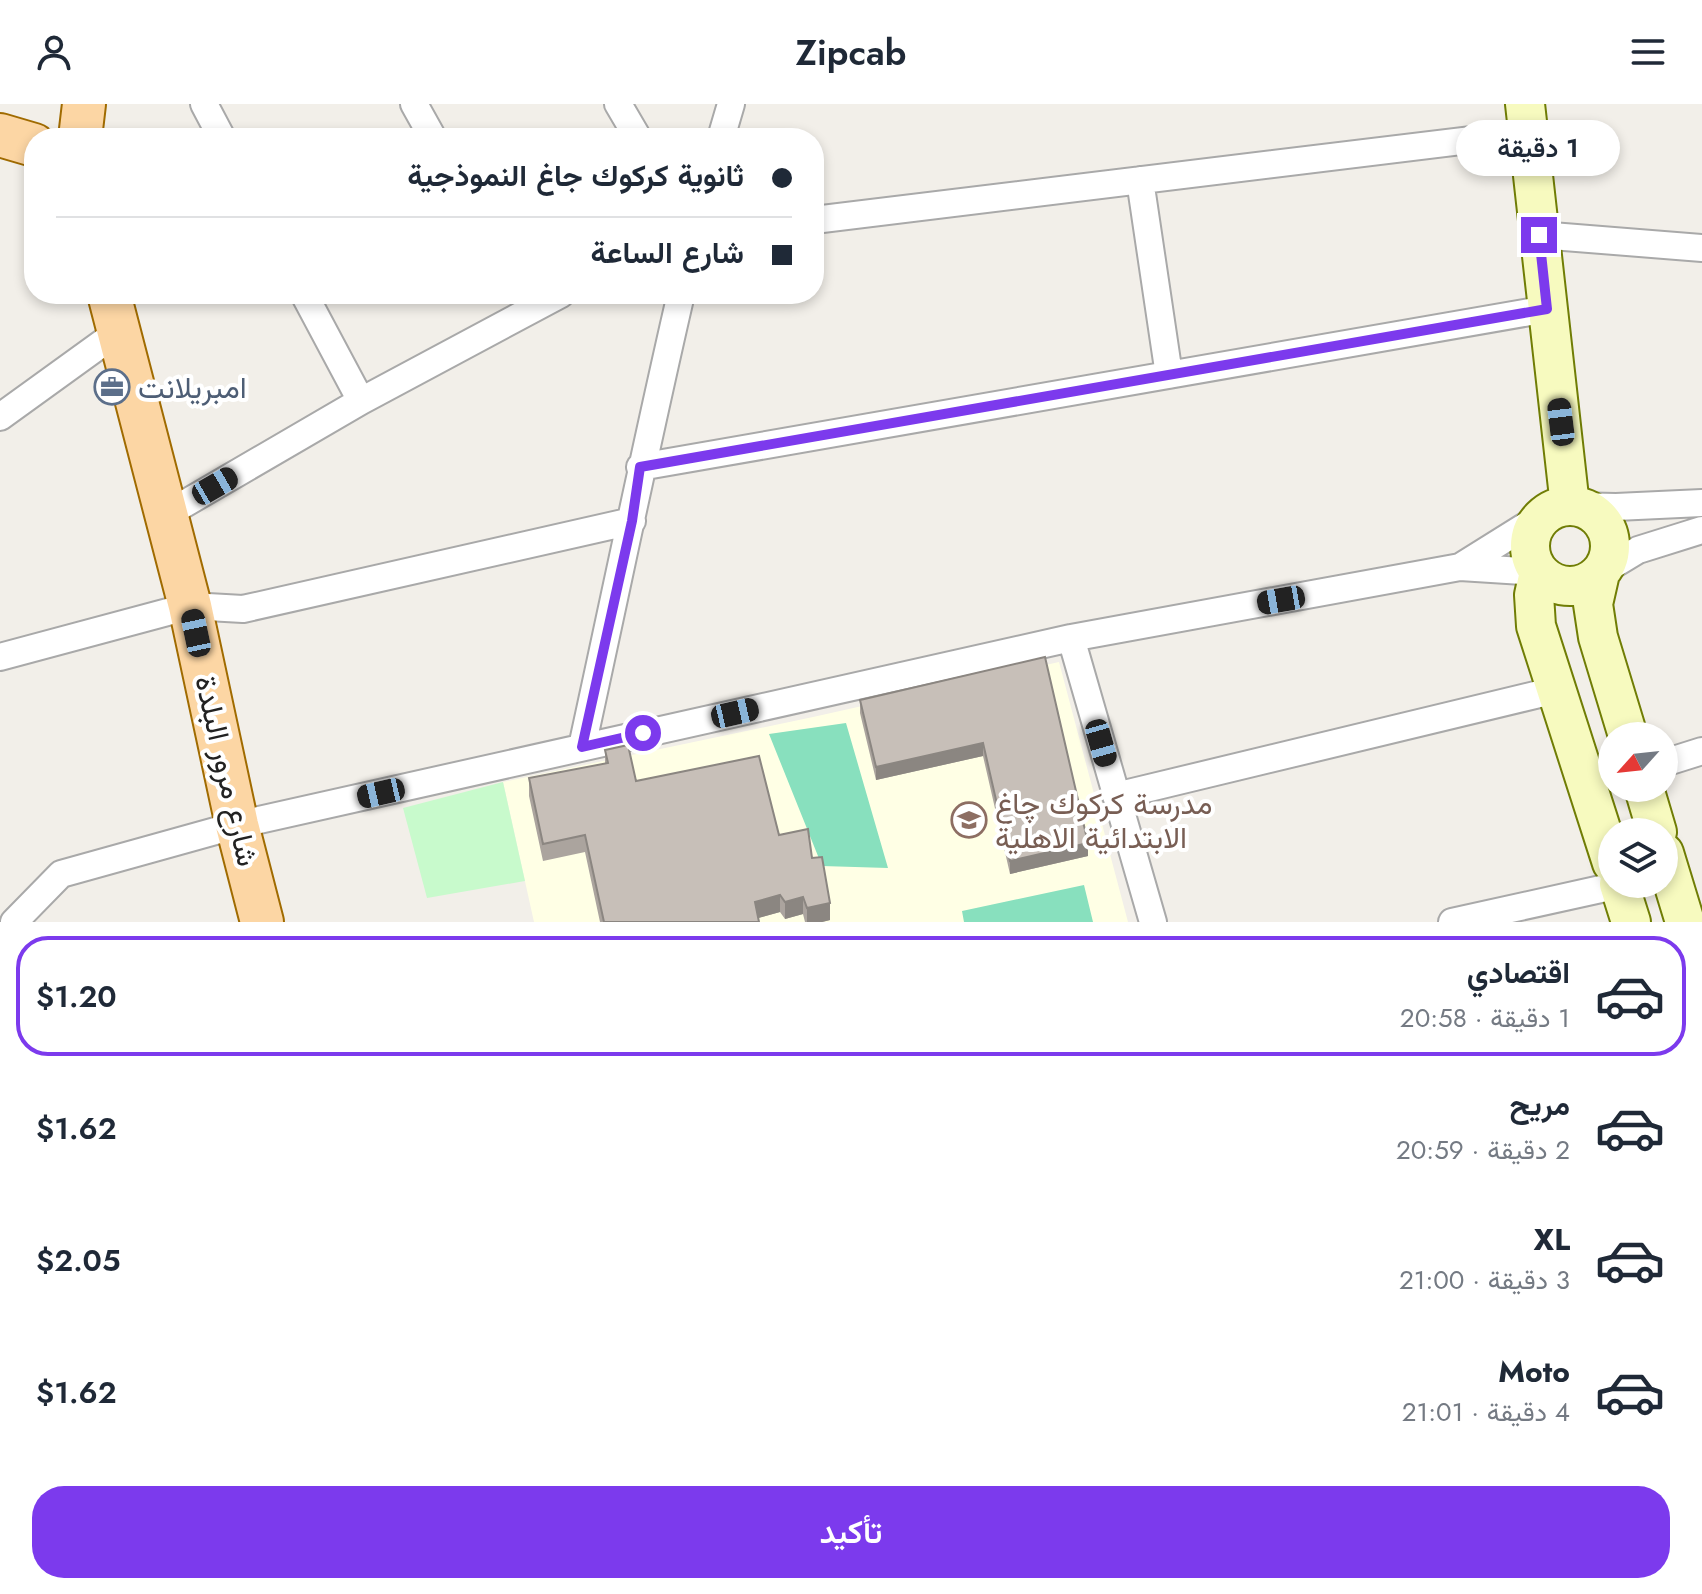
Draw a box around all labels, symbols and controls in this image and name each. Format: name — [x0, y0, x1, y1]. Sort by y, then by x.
text: Zipcab — [796, 26, 906, 78]
icon: person — [32, 30, 76, 74]
icon: menu — [1626, 30, 1670, 74]
callout: 1 دقيقة — [1457, 119, 1621, 175]
text: 1 دقيقة — [1497, 129, 1579, 167]
text: ثانوية كركوك جاغ النموذجية — [407, 154, 744, 197]
route end — [1521, 217, 1557, 253]
text: شارع الساعة — [591, 231, 744, 274]
place label: امبريلانت — [138, 366, 247, 409]
office icon: امبريلانت — [93, 368, 131, 406]
car — [1546, 397, 1576, 447]
car — [188, 464, 242, 508]
car — [1255, 584, 1307, 616]
car — [179, 607, 213, 659]
street label: شارع مرور البلدة — [184, 671, 270, 871]
car — [709, 696, 761, 730]
route start — [625, 715, 661, 751]
car — [1083, 717, 1119, 769]
north arrow — [1598, 722, 1678, 802]
map controls — [1598, 722, 1678, 898]
car — [355, 776, 407, 810]
place label: مدرسة كركوك چاغ الابتدائية الاهلية — [995, 782, 1212, 859]
school or university icon: مدرسة كركوك چاغ الابتدائية الاهلية — [950, 801, 988, 839]
button: layers — [1598, 818, 1678, 898]
text: اقتصادي — [1467, 951, 1570, 994]
icon: car — [1594, 960, 1666, 1032]
text: $1.20 — [36, 975, 117, 1018]
text: 1 دقيقة · 20:58 — [1400, 999, 1570, 1037]
text: مريح — [1510, 1083, 1570, 1126]
icon: car — [1594, 1092, 1666, 1164]
text: $1.62 — [36, 1107, 117, 1150]
text: 2 دقيقة · 20:59 — [1396, 1131, 1570, 1169]
text: XL — [1534, 1218, 1570, 1261]
icon: car — [1594, 1224, 1666, 1296]
text: $2.05 — [36, 1239, 120, 1282]
text: 3 دقيقة · 21:00 — [1399, 1261, 1570, 1299]
text: Moto — [1498, 1350, 1570, 1393]
icon: car — [1594, 1356, 1666, 1428]
text: $1.62 — [36, 1371, 117, 1414]
text: 4 دقيقة · 21:01 — [1402, 1393, 1570, 1431]
button: تأكيد — [32, 1486, 1670, 1578]

